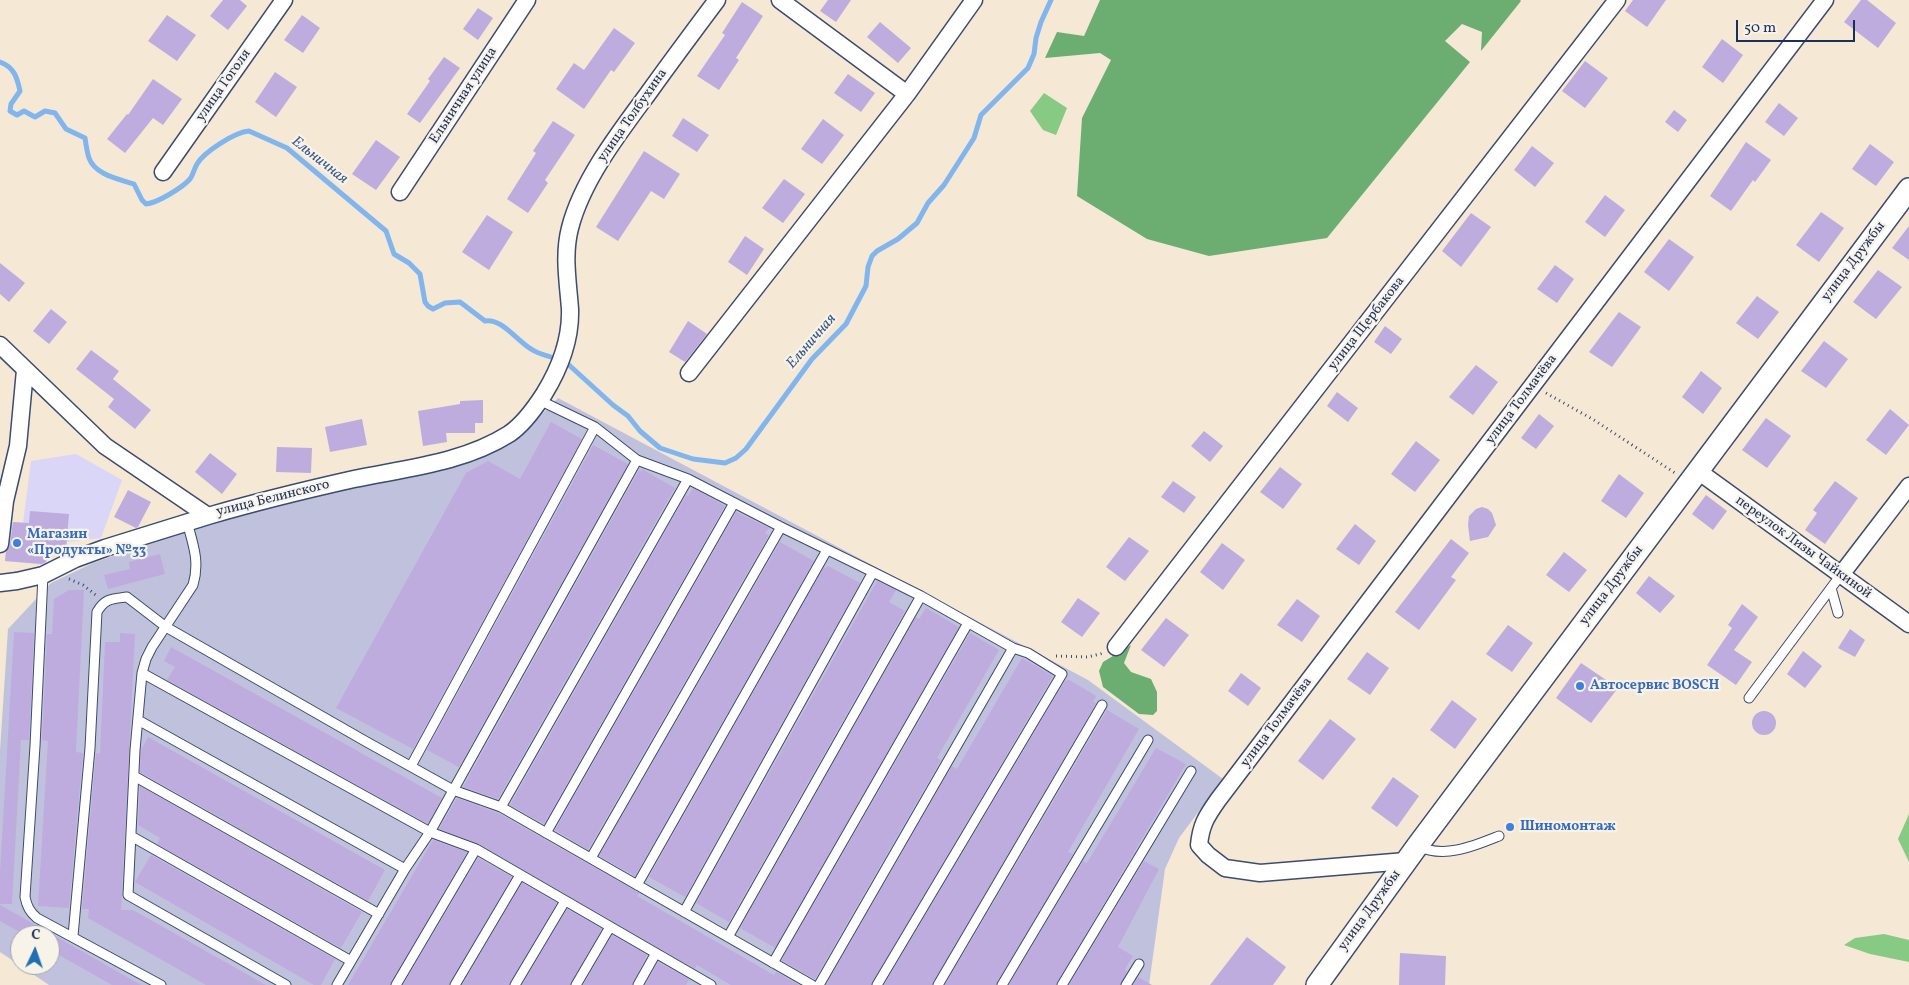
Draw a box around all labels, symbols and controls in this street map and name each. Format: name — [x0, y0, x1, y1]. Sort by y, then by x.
scale bar — [1739, 10, 1858, 42]
text: 50 m — [1744, 18, 1776, 39]
street label: Ельничная улица — [426, 44, 502, 148]
street label: улица Гоголя — [193, 47, 255, 125]
street label: улица Толбухина — [595, 66, 671, 166]
water label: Ельничная — [287, 133, 351, 189]
street label: улица Дружбы — [1818, 219, 1890, 305]
street label: улица Щербакова — [1325, 274, 1409, 374]
water label: Ельничная — [783, 311, 841, 373]
street label: улица Толмачёва — [1483, 352, 1561, 448]
street label: улица Белинского — [215, 477, 331, 521]
street label: переулок Лизы Чайкиной — [1732, 493, 1874, 603]
place label: Магазин «Продукты» №33 — [27, 527, 146, 560]
marker: Магазин «Продукты» №33 — [11, 537, 23, 549]
street label: улица Дружбы — [1576, 543, 1648, 629]
street label: улица Толмачёва — [1238, 675, 1316, 771]
place label: Автосервис BOSCH — [1590, 678, 1720, 694]
marker: Автосервис BOSCH — [1574, 680, 1586, 692]
place label: Шиномонтаж — [1520, 819, 1616, 835]
marker: Шиномонтаж — [1504, 821, 1516, 833]
street label: улица Дружбы — [1335, 867, 1405, 955]
north arrow — [10, 925, 60, 975]
text: С — [31, 926, 41, 945]

